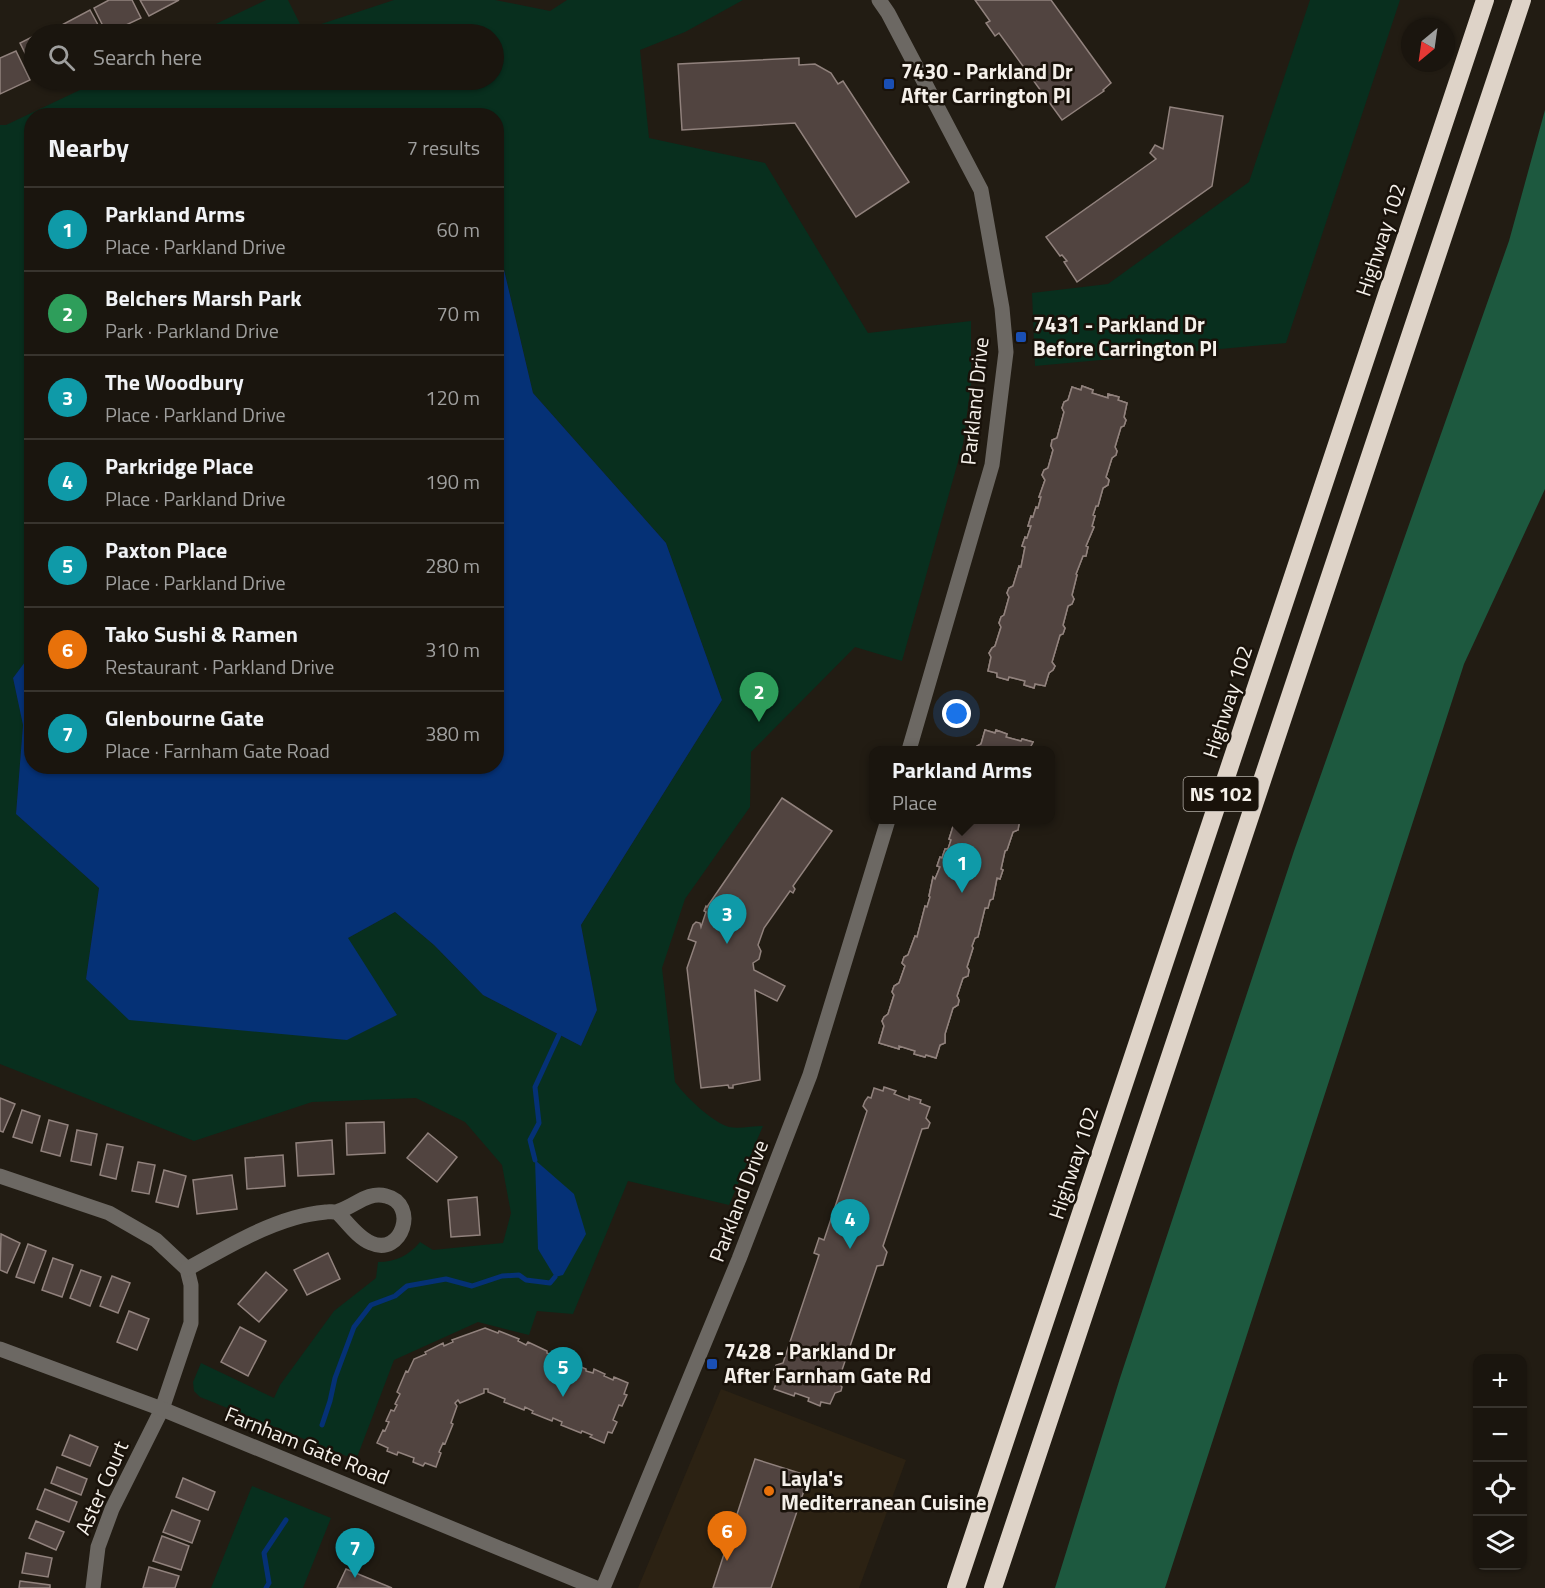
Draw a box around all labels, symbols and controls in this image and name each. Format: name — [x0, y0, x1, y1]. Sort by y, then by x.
north arrow — [1401, 18, 1455, 72]
search box — [24, 24, 504, 90]
text: Search here — [93, 40, 202, 74]
icon: search — [45, 41, 78, 74]
place label: 7430 - Parkland Dr After Carrington Pl — [901, 55, 1073, 111]
marker: 7430 - Parkland Dr After Carrington Pl — [882, 77, 896, 91]
text: Nearby — [48, 128, 129, 167]
text: 7 results — [407, 132, 480, 163]
street label: Highway 102 — [1347, 179, 1413, 300]
text: Parkland Arms — [105, 197, 245, 231]
text: 1 — [62, 214, 73, 245]
text: 60 m — [436, 214, 480, 245]
text: Place · Parkland Drive — [105, 231, 286, 262]
text: Belchers Marsh Park — [105, 281, 301, 315]
text: 2 — [62, 298, 73, 329]
text: 70 m — [436, 298, 480, 329]
place label: 7431 - Parkland Dr Before Carrington Pl — [1033, 308, 1217, 364]
text: Park · Parkland Drive — [105, 315, 279, 346]
marker: 7431 - Parkland Dr Before Carrington Pl — [1014, 330, 1028, 344]
street label: Parkland Drive — [951, 335, 997, 466]
text: The Woodbury — [105, 365, 244, 399]
text: 3 — [62, 382, 73, 413]
text: 120 m — [425, 382, 480, 413]
text: Place · Parkland Drive — [105, 399, 286, 430]
text: Parkridge Place — [105, 449, 253, 483]
text: 4 — [62, 466, 73, 497]
text: 190 m — [425, 466, 480, 497]
text: Place · Parkland Drive — [105, 483, 286, 514]
text: Paxton Place — [105, 533, 227, 567]
text: 5 — [62, 550, 73, 581]
text: 280 m — [425, 550, 480, 581]
text: Place · Parkland Drive — [105, 567, 286, 598]
text: Tako Sushi & Ramen — [105, 617, 298, 651]
text: 6 — [62, 634, 73, 665]
text: 310 m — [425, 634, 480, 665]
street label: Highway 102 — [1194, 641, 1260, 762]
text: Restaurant · Parkland Drive — [105, 651, 334, 682]
pin: 2 — [740, 672, 778, 722]
your location — [942, 699, 971, 728]
text: Glenbourne Gate — [105, 701, 264, 735]
text: 7 — [62, 718, 73, 749]
text: 380 m — [425, 718, 480, 749]
text: Place · Farnham Gate Road — [105, 735, 330, 766]
popup — [869, 746, 1055, 824]
text: Parkland Arms — [892, 753, 1032, 787]
road number: NS 102 — [1184, 777, 1258, 811]
text: Place — [892, 787, 937, 818]
pin: 1 — [942, 844, 982, 893]
pin: 3 — [708, 894, 746, 944]
street label: Highway 102 — [1040, 1102, 1106, 1223]
street label: Parkland Drive — [700, 1135, 776, 1266]
pin: 4 — [830, 1200, 870, 1249]
place label: 7428 - Parkland Dr After Farnham Gate Rd — [724, 1335, 931, 1391]
pin: 5 — [544, 1348, 582, 1397]
map controls — [1473, 1354, 1527, 1570]
button: + — [1473, 1354, 1527, 1408]
marker: 7428 - Parkland Dr After Farnham Gate Rd — [705, 1357, 719, 1371]
street label: Farnham Gate Road — [220, 1397, 394, 1493]
button: − — [1473, 1408, 1527, 1462]
street label: Aster Court — [66, 1435, 136, 1540]
place label: Layla's Mediterranean Cuisine — [781, 1462, 987, 1518]
button: locate — [1473, 1462, 1527, 1516]
marker: Layla's Mediterranean Cuisine — [762, 1484, 776, 1498]
pin: 6 — [708, 1512, 746, 1561]
button: layers — [1473, 1516, 1527, 1570]
pin: 7 — [336, 1528, 374, 1578]

